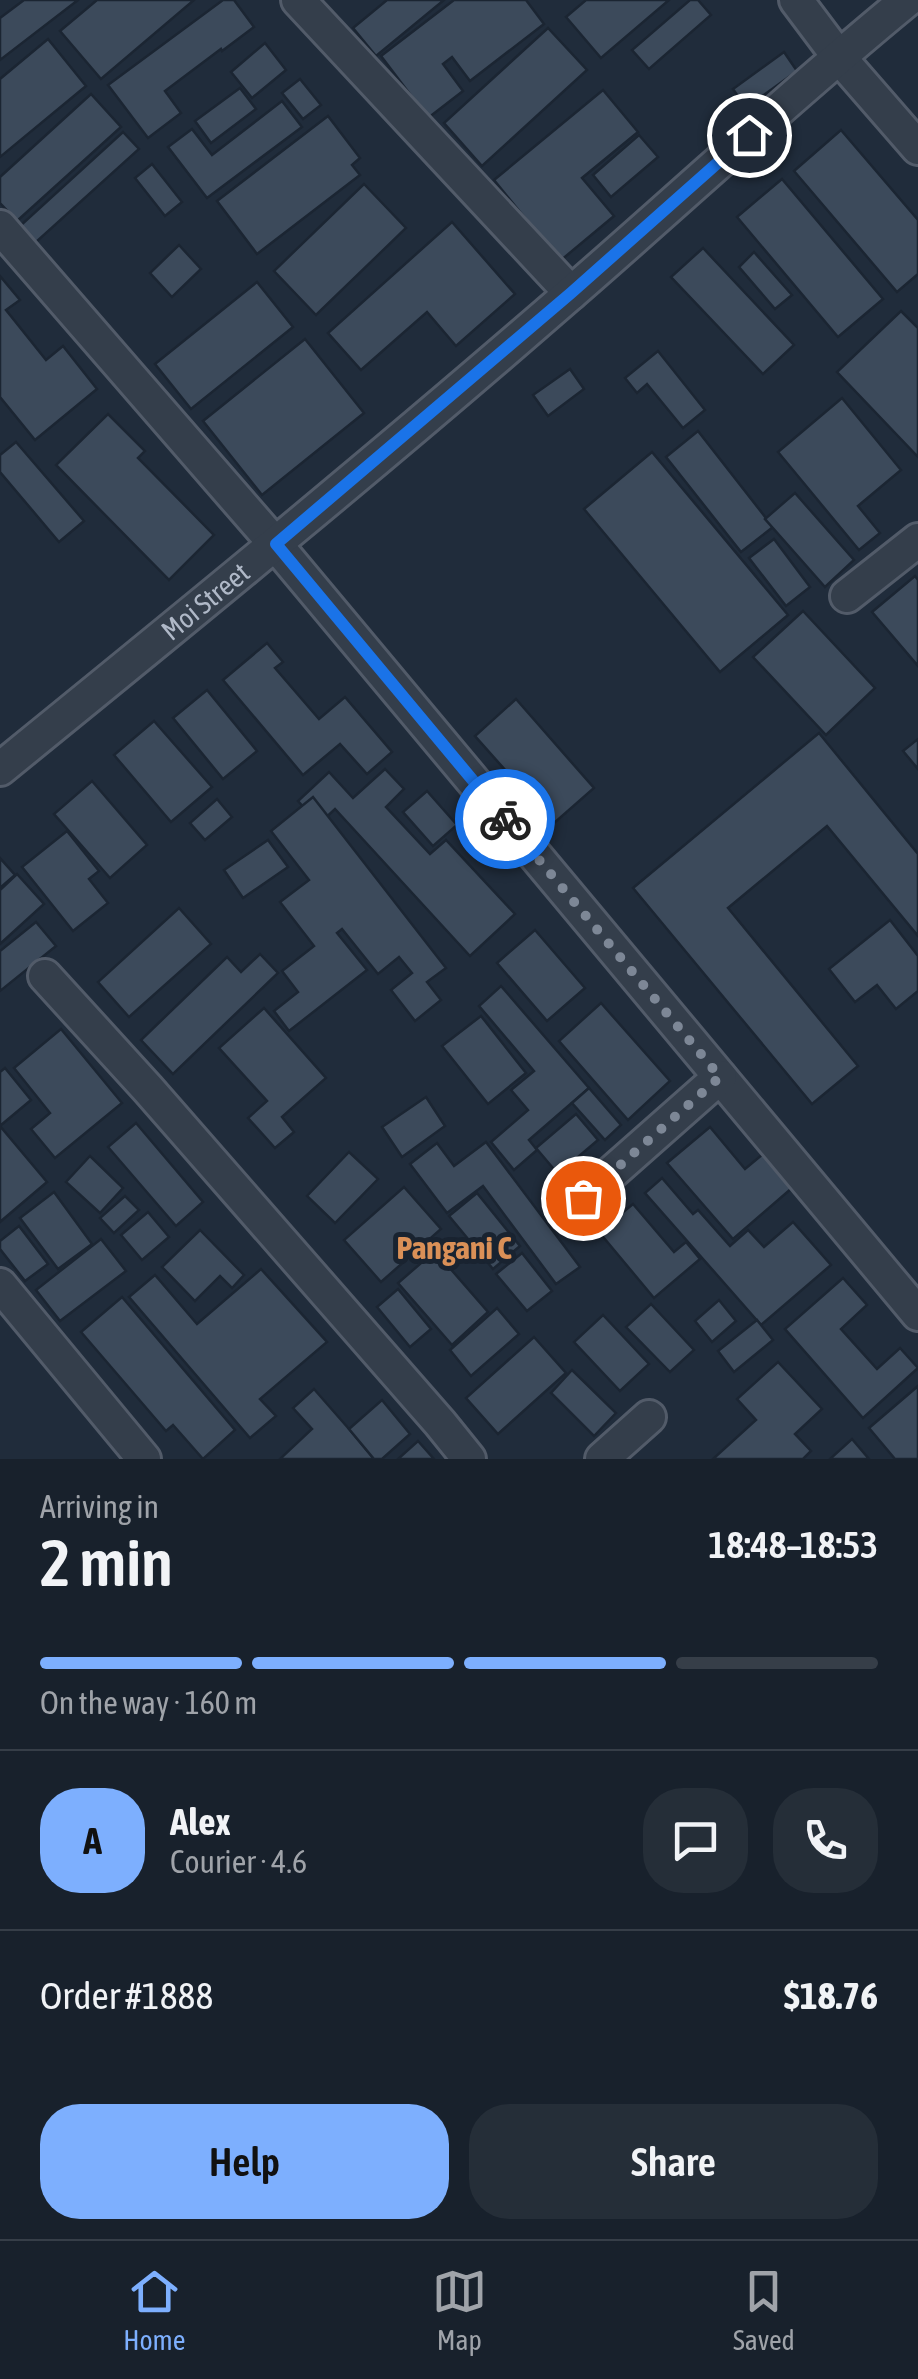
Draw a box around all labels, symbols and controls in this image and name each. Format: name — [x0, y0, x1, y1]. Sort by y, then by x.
pin — [707, 93, 792, 178]
icon: home — [722, 108, 777, 163]
street label: Moi Street — [155, 556, 256, 647]
courier — [455, 769, 555, 869]
icon: bike — [478, 792, 533, 847]
pin — [541, 1156, 626, 1241]
icon: bag — [556, 1171, 611, 1226]
district label: Pangani C — [396, 1229, 512, 1266]
text: Arriving in — [40, 1488, 159, 1525]
text: 18:48–18:53 — [708, 1523, 878, 1566]
text: 2 min — [40, 1525, 173, 1600]
text: On the way · 160 m — [40, 1684, 257, 1721]
button: chat — [643, 1788, 748, 1893]
button: phone — [773, 1788, 878, 1893]
text: Alex — [170, 1800, 231, 1843]
text: A — [83, 1819, 102, 1862]
text: Courier · 4.6 — [170, 1843, 307, 1880]
text: Order #1888 — [40, 1974, 213, 2017]
text: $18.76 — [784, 1974, 878, 2017]
button: Help — [40, 2104, 449, 2219]
button: Share — [469, 2104, 878, 2219]
tab: Home — [123, 2264, 185, 2356]
tab: Map — [432, 2264, 487, 2356]
tab: Saved — [733, 2264, 795, 2356]

